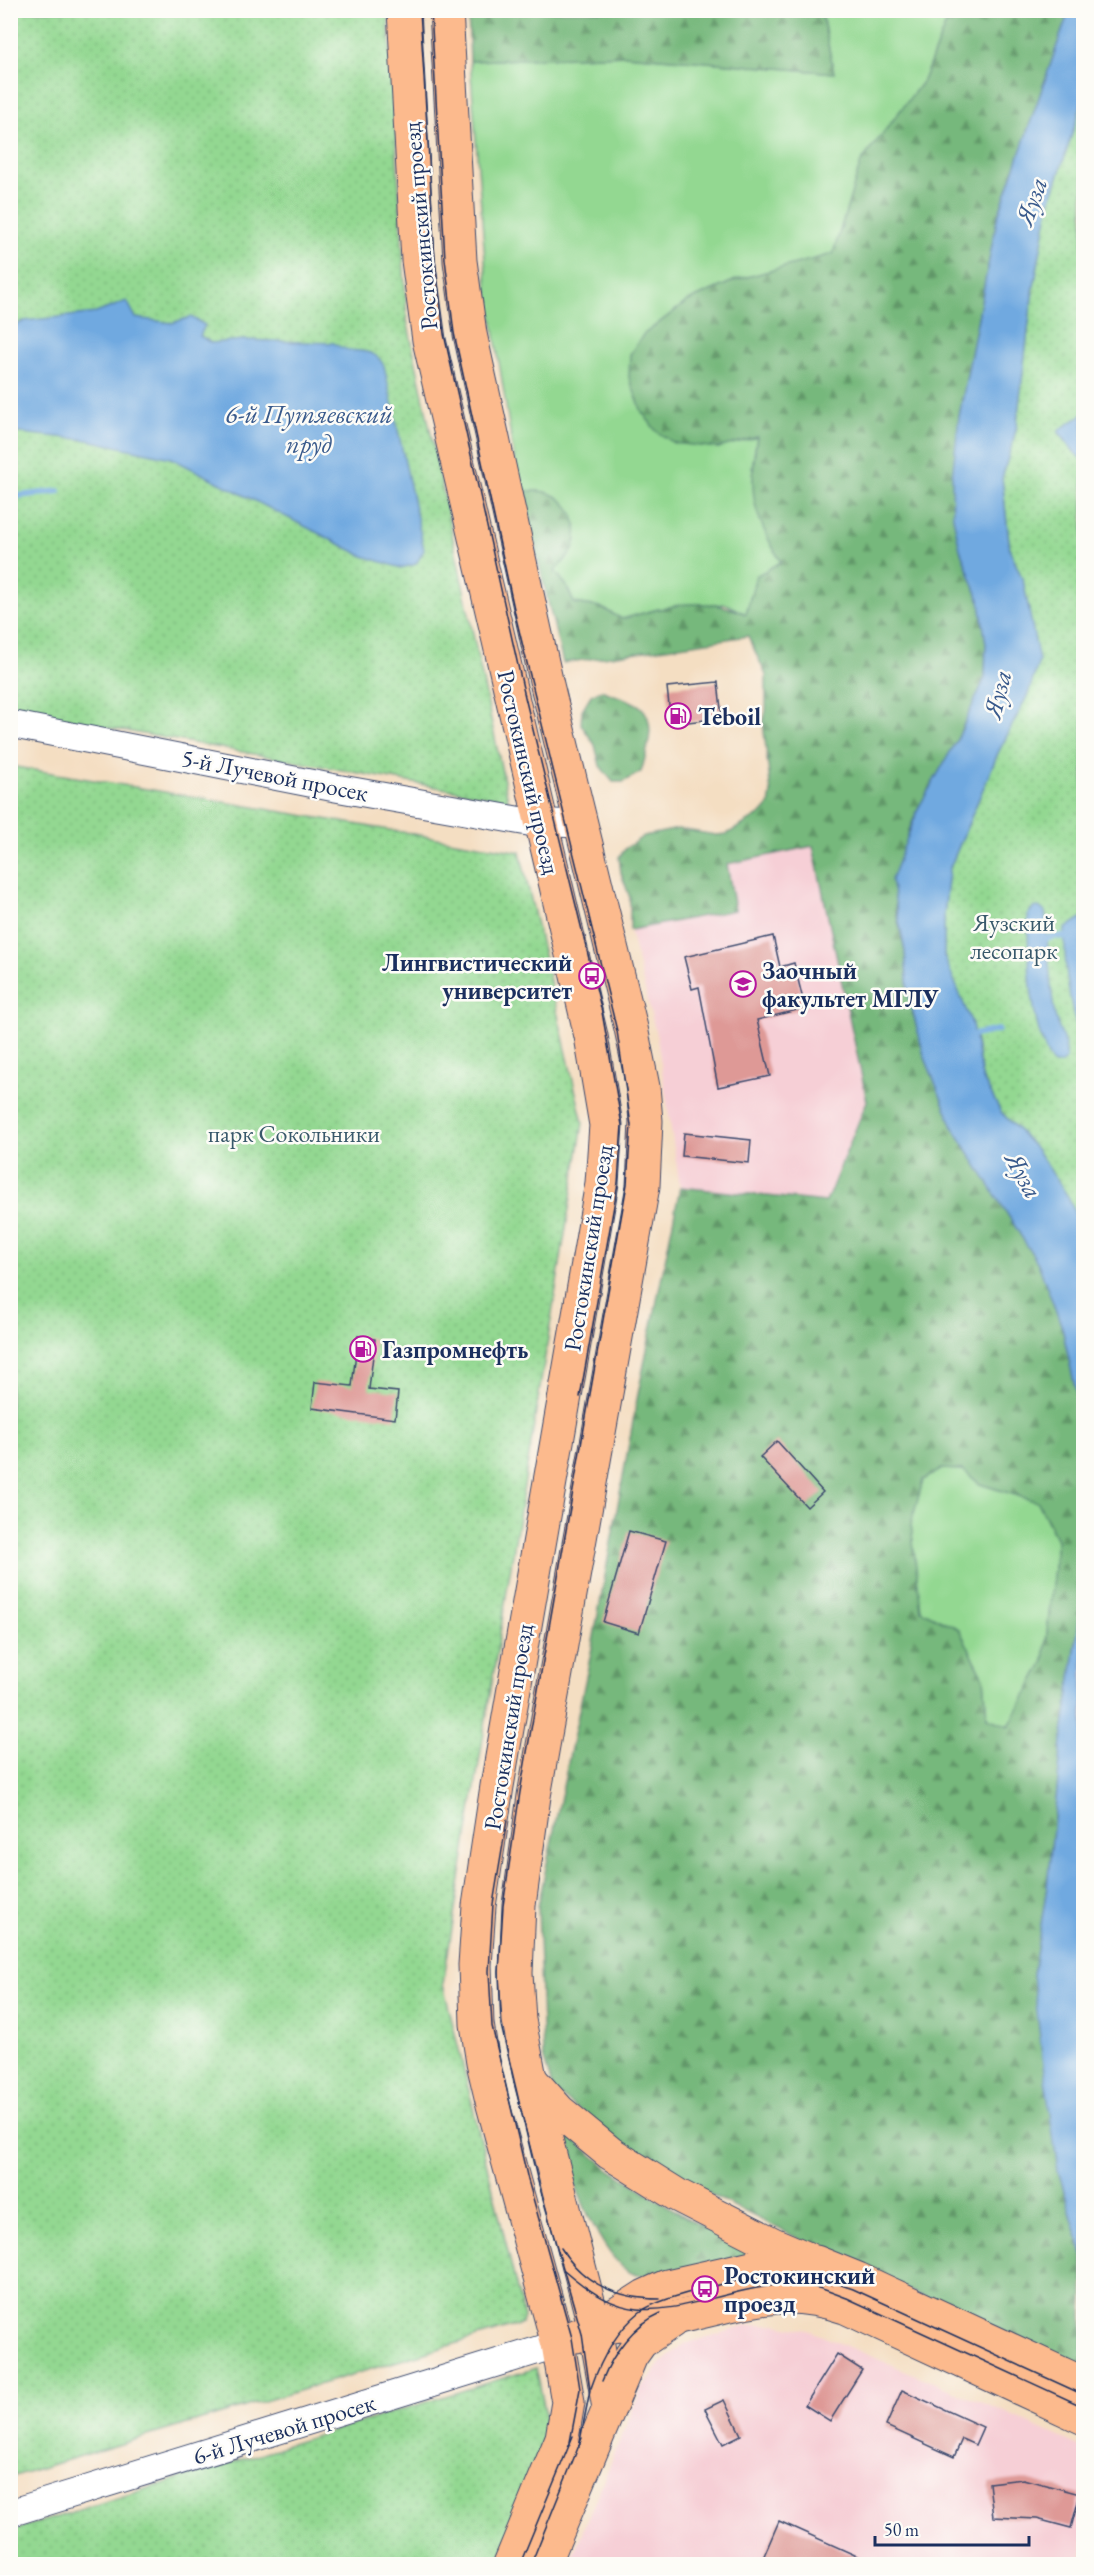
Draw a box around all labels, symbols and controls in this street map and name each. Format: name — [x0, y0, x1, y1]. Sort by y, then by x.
street label: Ростокинский проезд — [395, 121, 445, 331]
water label: Яуза — [1006, 173, 1055, 231]
water label: 6-й Путяевский пруд — [225, 397, 393, 461]
street label: Ростокинский проезд — [490, 667, 568, 877]
water label: Яуза — [974, 667, 1019, 723]
fuel station icon: Teboil — [663, 701, 693, 731]
place label: Teboil — [698, 701, 761, 732]
street label: 5-й Лучевой просек — [179, 742, 371, 808]
park label: Яузский лесопарк — [970, 907, 1058, 966]
place label: Лингвистический университет — [382, 947, 572, 1007]
place label: Заочный факультет МГЛУ — [762, 955, 939, 1015]
bus stop icon: Лингвистический университет — [577, 961, 607, 991]
school or university icon: Заочный факультет МГЛУ — [728, 969, 758, 999]
park label: парк Сокольники — [208, 1118, 380, 1149]
street label: Ростокинский проезд — [556, 1142, 620, 1353]
water label: Яуза — [996, 1144, 1051, 1204]
fuel station icon: Газпромнефть — [348, 1334, 378, 1364]
place label: Газпромнефть — [382, 1334, 528, 1365]
street label: Ростокинский проезд — [476, 1621, 540, 1832]
place label: Ростокинский проезд — [724, 2260, 875, 2319]
bus stop icon: Ростокинский проезд — [690, 2274, 720, 2304]
street label: 6-й Лучевой просек — [189, 2386, 380, 2471]
scale bar — [875, 2509, 1030, 2547]
text: 50 m — [884, 2518, 919, 2541]

